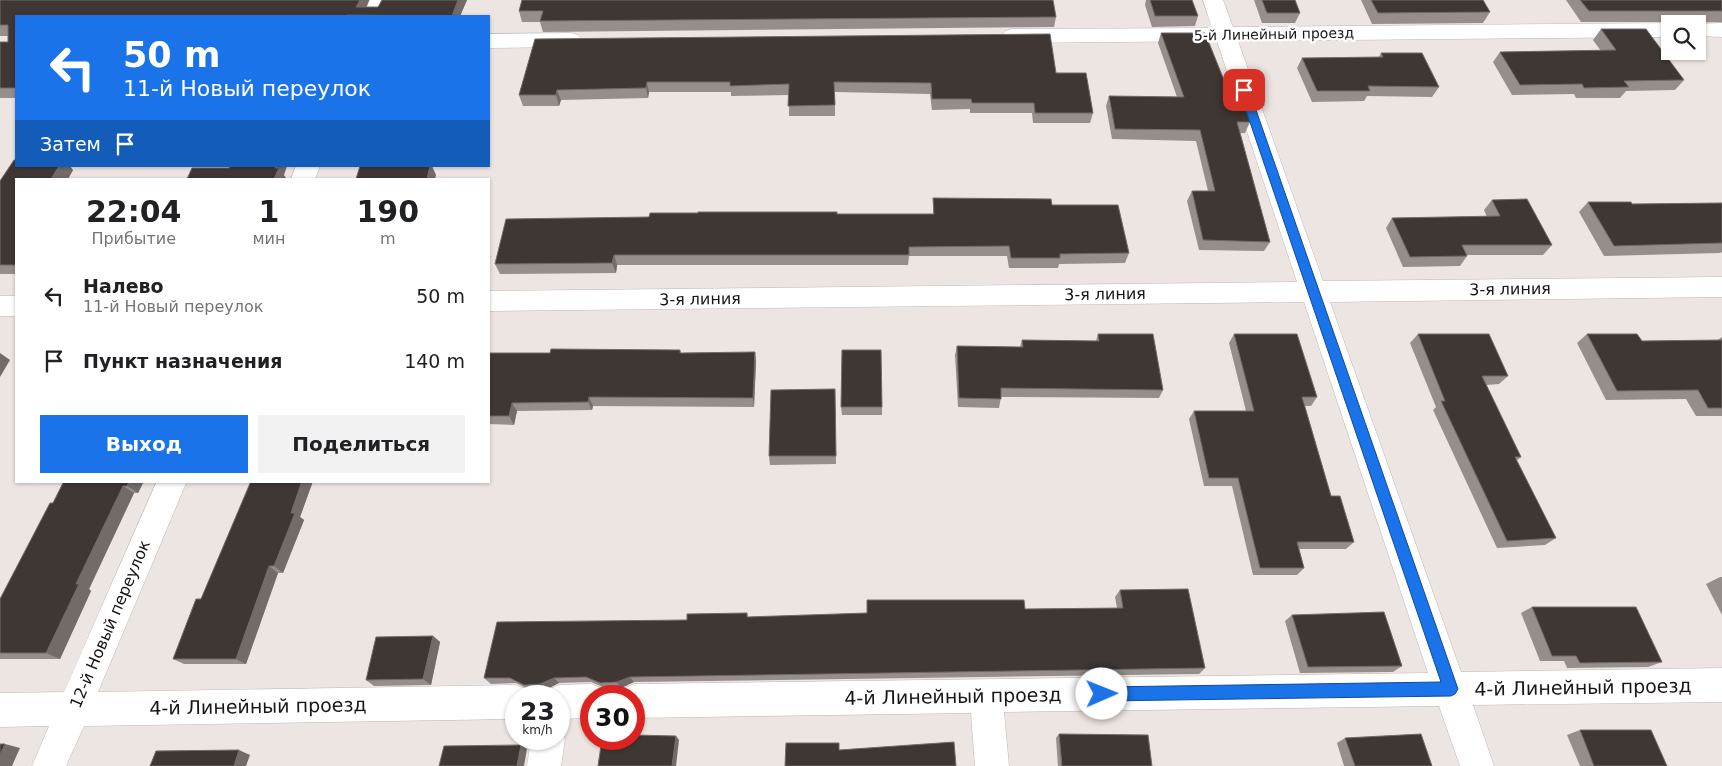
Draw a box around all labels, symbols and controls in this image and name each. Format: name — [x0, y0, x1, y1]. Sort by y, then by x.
map controls — [1661, 15, 1706, 60]
button: search — [1661, 15, 1706, 60]
street label: 5-й Линейный проезд — [1194, 25, 1354, 43]
icon: left — [40, 35, 105, 100]
text: 50 m — [123, 35, 220, 75]
pin — [1223, 69, 1265, 111]
text: 11-й Новый переулок — [123, 76, 371, 101]
icon: arrive — [1230, 76, 1258, 104]
icon: arrive — [111, 130, 139, 158]
text: Затем — [40, 133, 101, 155]
text: 22:04 — [86, 194, 181, 229]
text: 1 — [259, 194, 279, 229]
text: 190 — [356, 194, 419, 229]
text: Прибытие — [91, 229, 176, 248]
text: мин — [252, 229, 285, 248]
text: m — [380, 229, 396, 248]
text: Налево — [83, 275, 164, 297]
street label: 3-я линия — [1469, 279, 1551, 299]
icon: left — [40, 282, 68, 310]
street label: 3-я линия — [1064, 284, 1146, 304]
text: 50 m — [416, 285, 465, 307]
street label: 3-я линия — [659, 289, 741, 309]
text: 11-й Новый переулок — [83, 297, 263, 316]
icon: arrive — [40, 347, 68, 375]
text: Пункт назначения — [83, 350, 282, 372]
text: 140 m — [404, 350, 465, 372]
button: Выход — [40, 415, 248, 473]
button: Поделиться — [258, 415, 465, 473]
street label: 12-й Новый переулок — [66, 537, 154, 711]
position arrow — [1075, 667, 1127, 719]
street label: 4-й Линейный проезд — [1474, 674, 1692, 700]
street label: 4-й Линейный проезд — [844, 683, 1062, 709]
speed limit sign: 30 — [580, 685, 645, 750]
street label: 4-й Линейный проезд — [149, 693, 367, 719]
text: 23 — [520, 697, 555, 726]
text: km/h — [522, 723, 553, 737]

